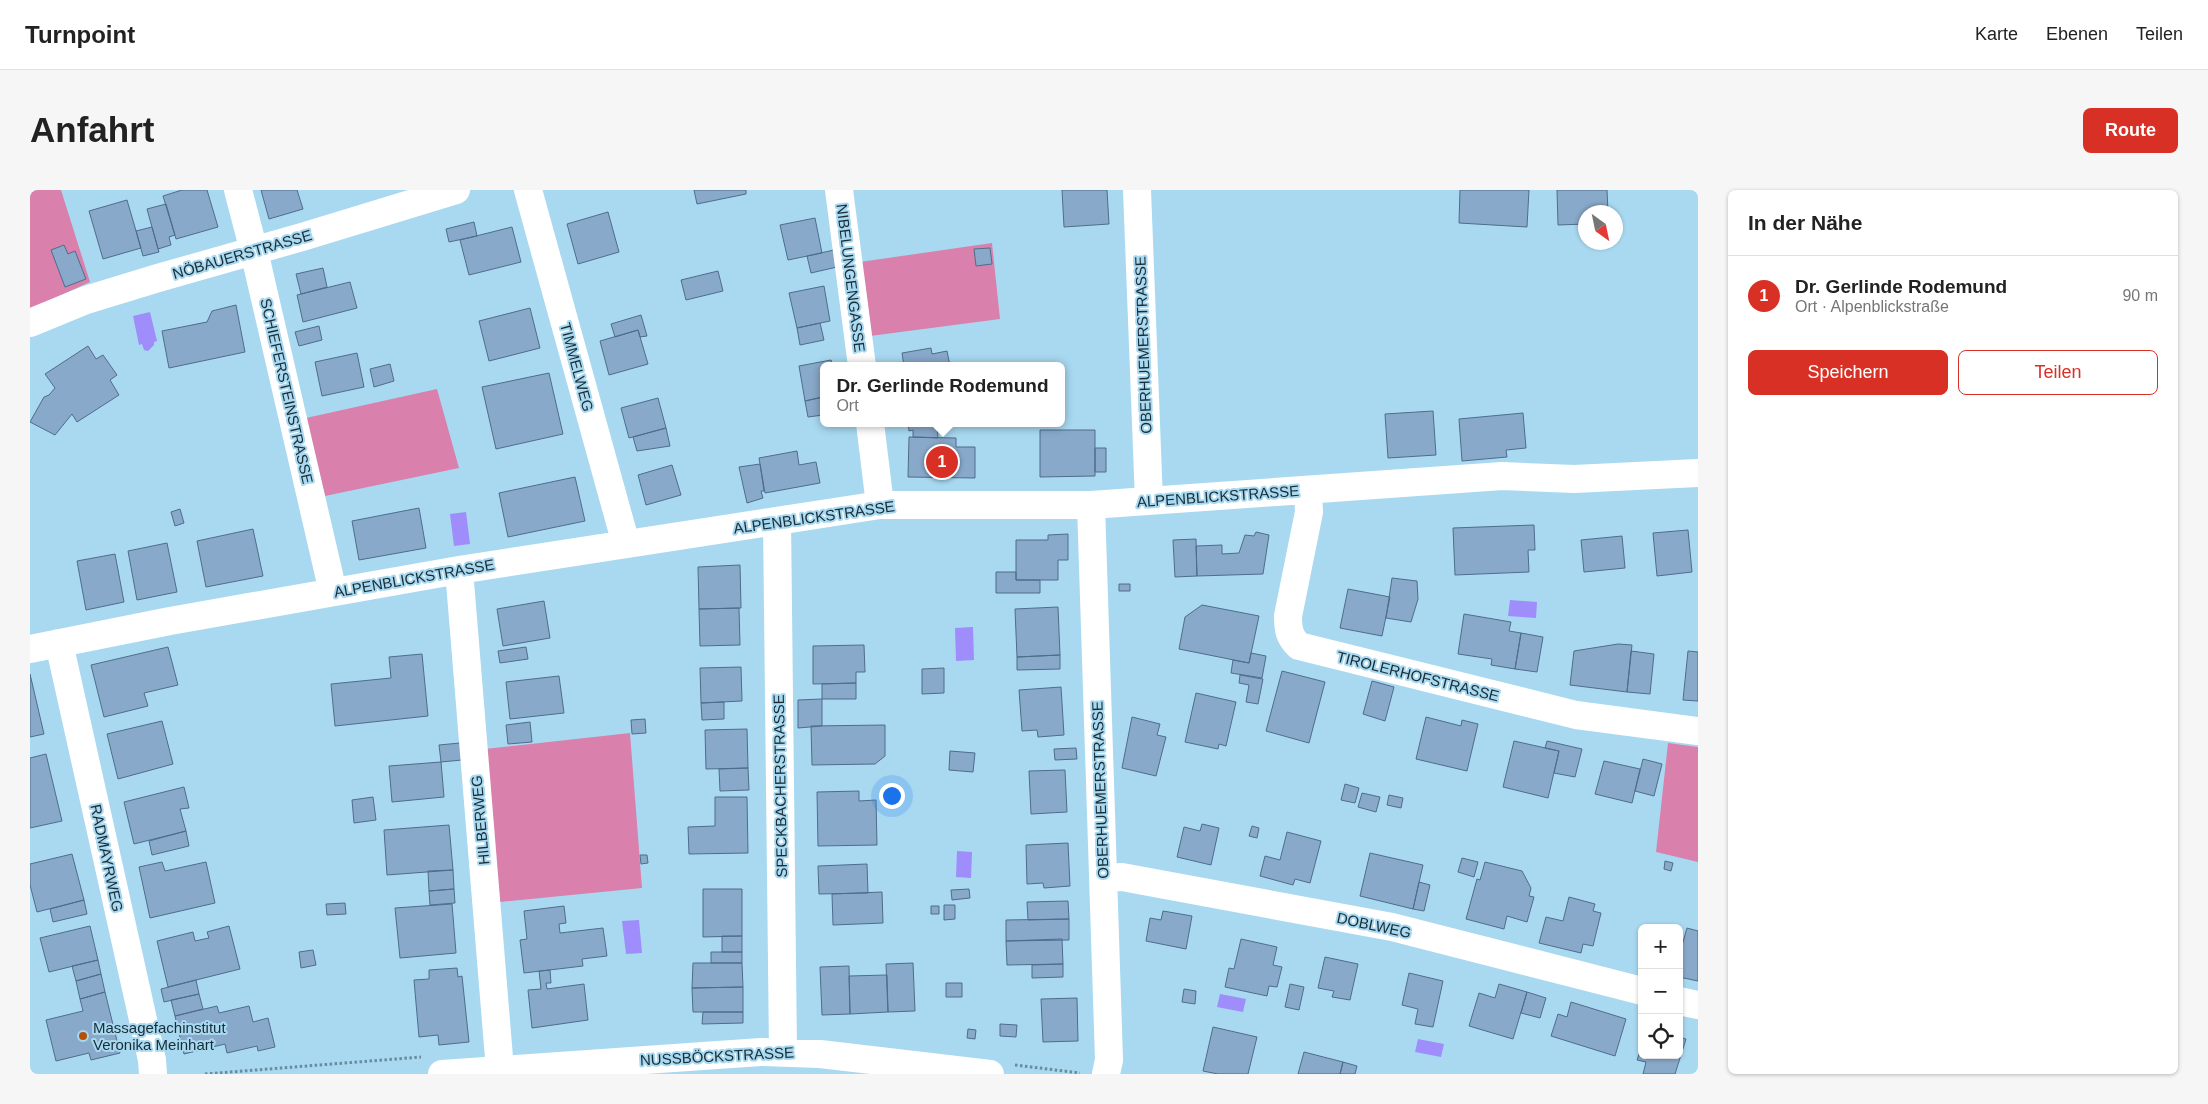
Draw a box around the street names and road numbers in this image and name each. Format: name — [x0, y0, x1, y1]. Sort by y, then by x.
street label: NIBELUNGENGASSE — [833, 203, 869, 353]
street label: NÖBAUERSTRASSE — [170, 226, 314, 282]
street label: OBERHUEMERSTRASSE — [1131, 256, 1155, 434]
street label: SCHIEFERSTEINSTRASSE — [257, 296, 317, 486]
street label: TIMMELWEG — [557, 321, 597, 413]
street label: ALPENBLICKSTRASSE — [1136, 482, 1300, 510]
street label: ALPENBLICKSTRASSE — [732, 497, 896, 537]
street label: ALPENBLICKSTRASSE — [332, 556, 496, 600]
street label: TIROLERHOFSTRASSE — [1335, 648, 1501, 704]
street label: SPECKBACHERSTRASSE — [770, 694, 790, 878]
street label: OBERHUEMERSTRASSE — [1088, 701, 1112, 879]
street label: HILBERWEG — [468, 775, 492, 865]
street label: RADMAYRWEG — [87, 803, 127, 913]
street label: DOBLWEG — [1335, 909, 1413, 941]
street label: NUSSBÖCKSTRASSE — [640, 1043, 794, 1069]

